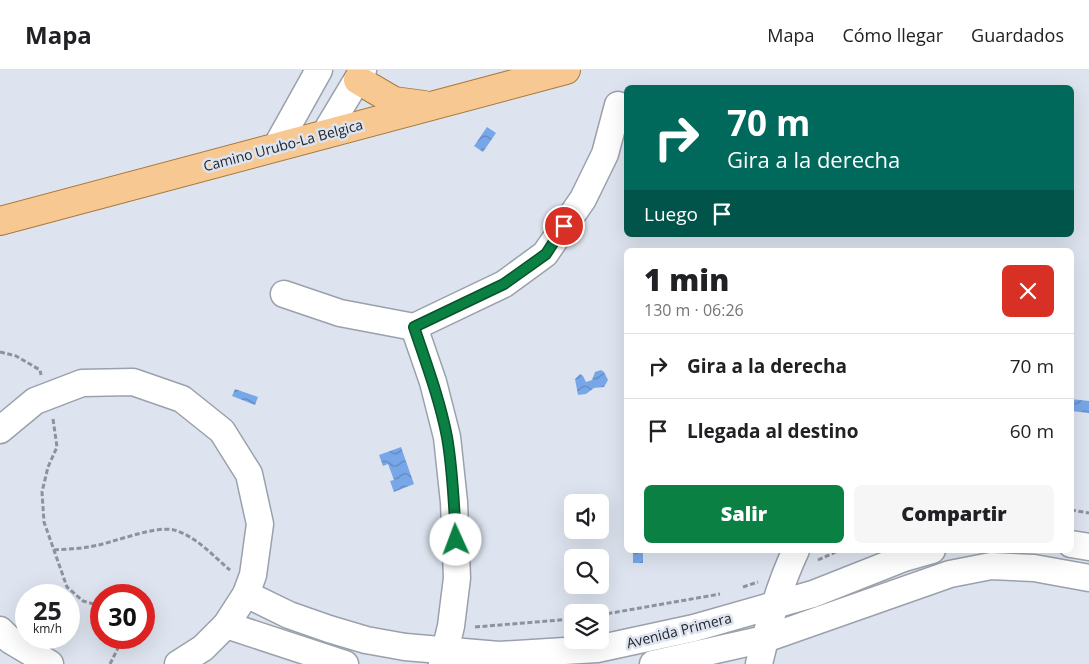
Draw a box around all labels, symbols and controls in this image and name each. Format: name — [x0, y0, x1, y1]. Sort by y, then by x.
text: Mapa — [25, 18, 92, 51]
text: Mapa — [767, 23, 814, 47]
text: Cómo llegar — [842, 23, 943, 47]
text: Guardados — [971, 23, 1064, 47]
text: 70 m — [727, 99, 810, 146]
icon: right — [644, 105, 709, 170]
street label: Camino Urubo-La Belgica — [201, 115, 365, 175]
text: Gira a la derecha — [727, 144, 900, 174]
icon: arrive — [708, 200, 736, 228]
text: Luego — [644, 201, 698, 227]
pin — [543, 205, 585, 247]
icon: arrive — [550, 212, 578, 240]
text: 1 min — [644, 259, 729, 300]
button: close — [1002, 265, 1054, 317]
text: 130 m · 06:26 — [644, 299, 744, 321]
icon: right — [644, 352, 672, 380]
text: Gira a la derecha — [687, 353, 847, 379]
text: 70 m — [1010, 353, 1054, 379]
icon: arrive — [644, 417, 672, 445]
text: Llegada al destino — [687, 418, 859, 444]
text: 60 m — [1010, 418, 1054, 444]
button: Salir — [644, 485, 844, 543]
button: Compartir — [854, 485, 1054, 543]
map controls — [564, 494, 609, 649]
button: sound — [564, 494, 609, 539]
position arrow — [429, 513, 481, 565]
button: search — [564, 549, 609, 594]
speed limit sign: 30 — [90, 584, 155, 649]
text: 25 — [33, 593, 62, 627]
button: layers — [564, 604, 609, 649]
street label: Avenida Primera — [624, 608, 734, 652]
text: km/h — [33, 620, 62, 637]

